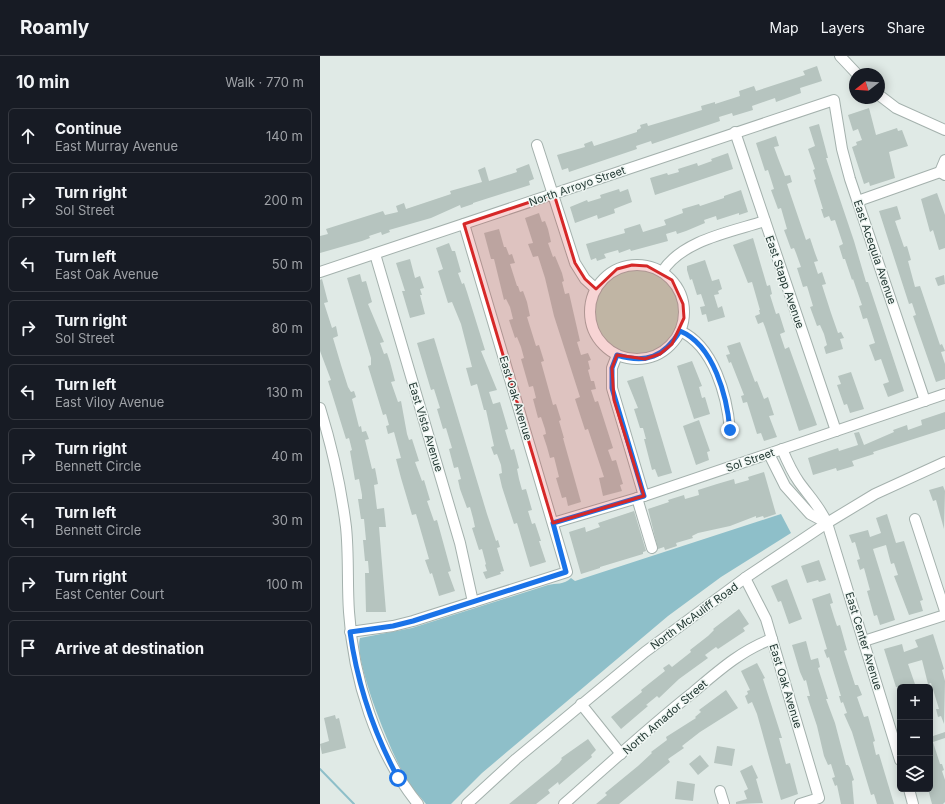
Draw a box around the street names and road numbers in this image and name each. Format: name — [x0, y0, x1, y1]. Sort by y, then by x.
street label: North Arroyo Street — [527, 163, 628, 209]
street label: East Acequia Avenue — [851, 198, 899, 306]
street label: East Stapp Avenue — [763, 234, 807, 330]
street label: East Oak Avenue — [496, 354, 536, 442]
street label: East Vista Avenue — [406, 381, 446, 473]
street label: Sol Street — [724, 445, 777, 475]
street label: North McAuliff Road — [647, 579, 741, 653]
street label: East Center Avenue — [842, 590, 886, 692]
street label: East Oak Avenue — [766, 642, 806, 730]
street label: North Amador Street — [620, 676, 710, 758]

